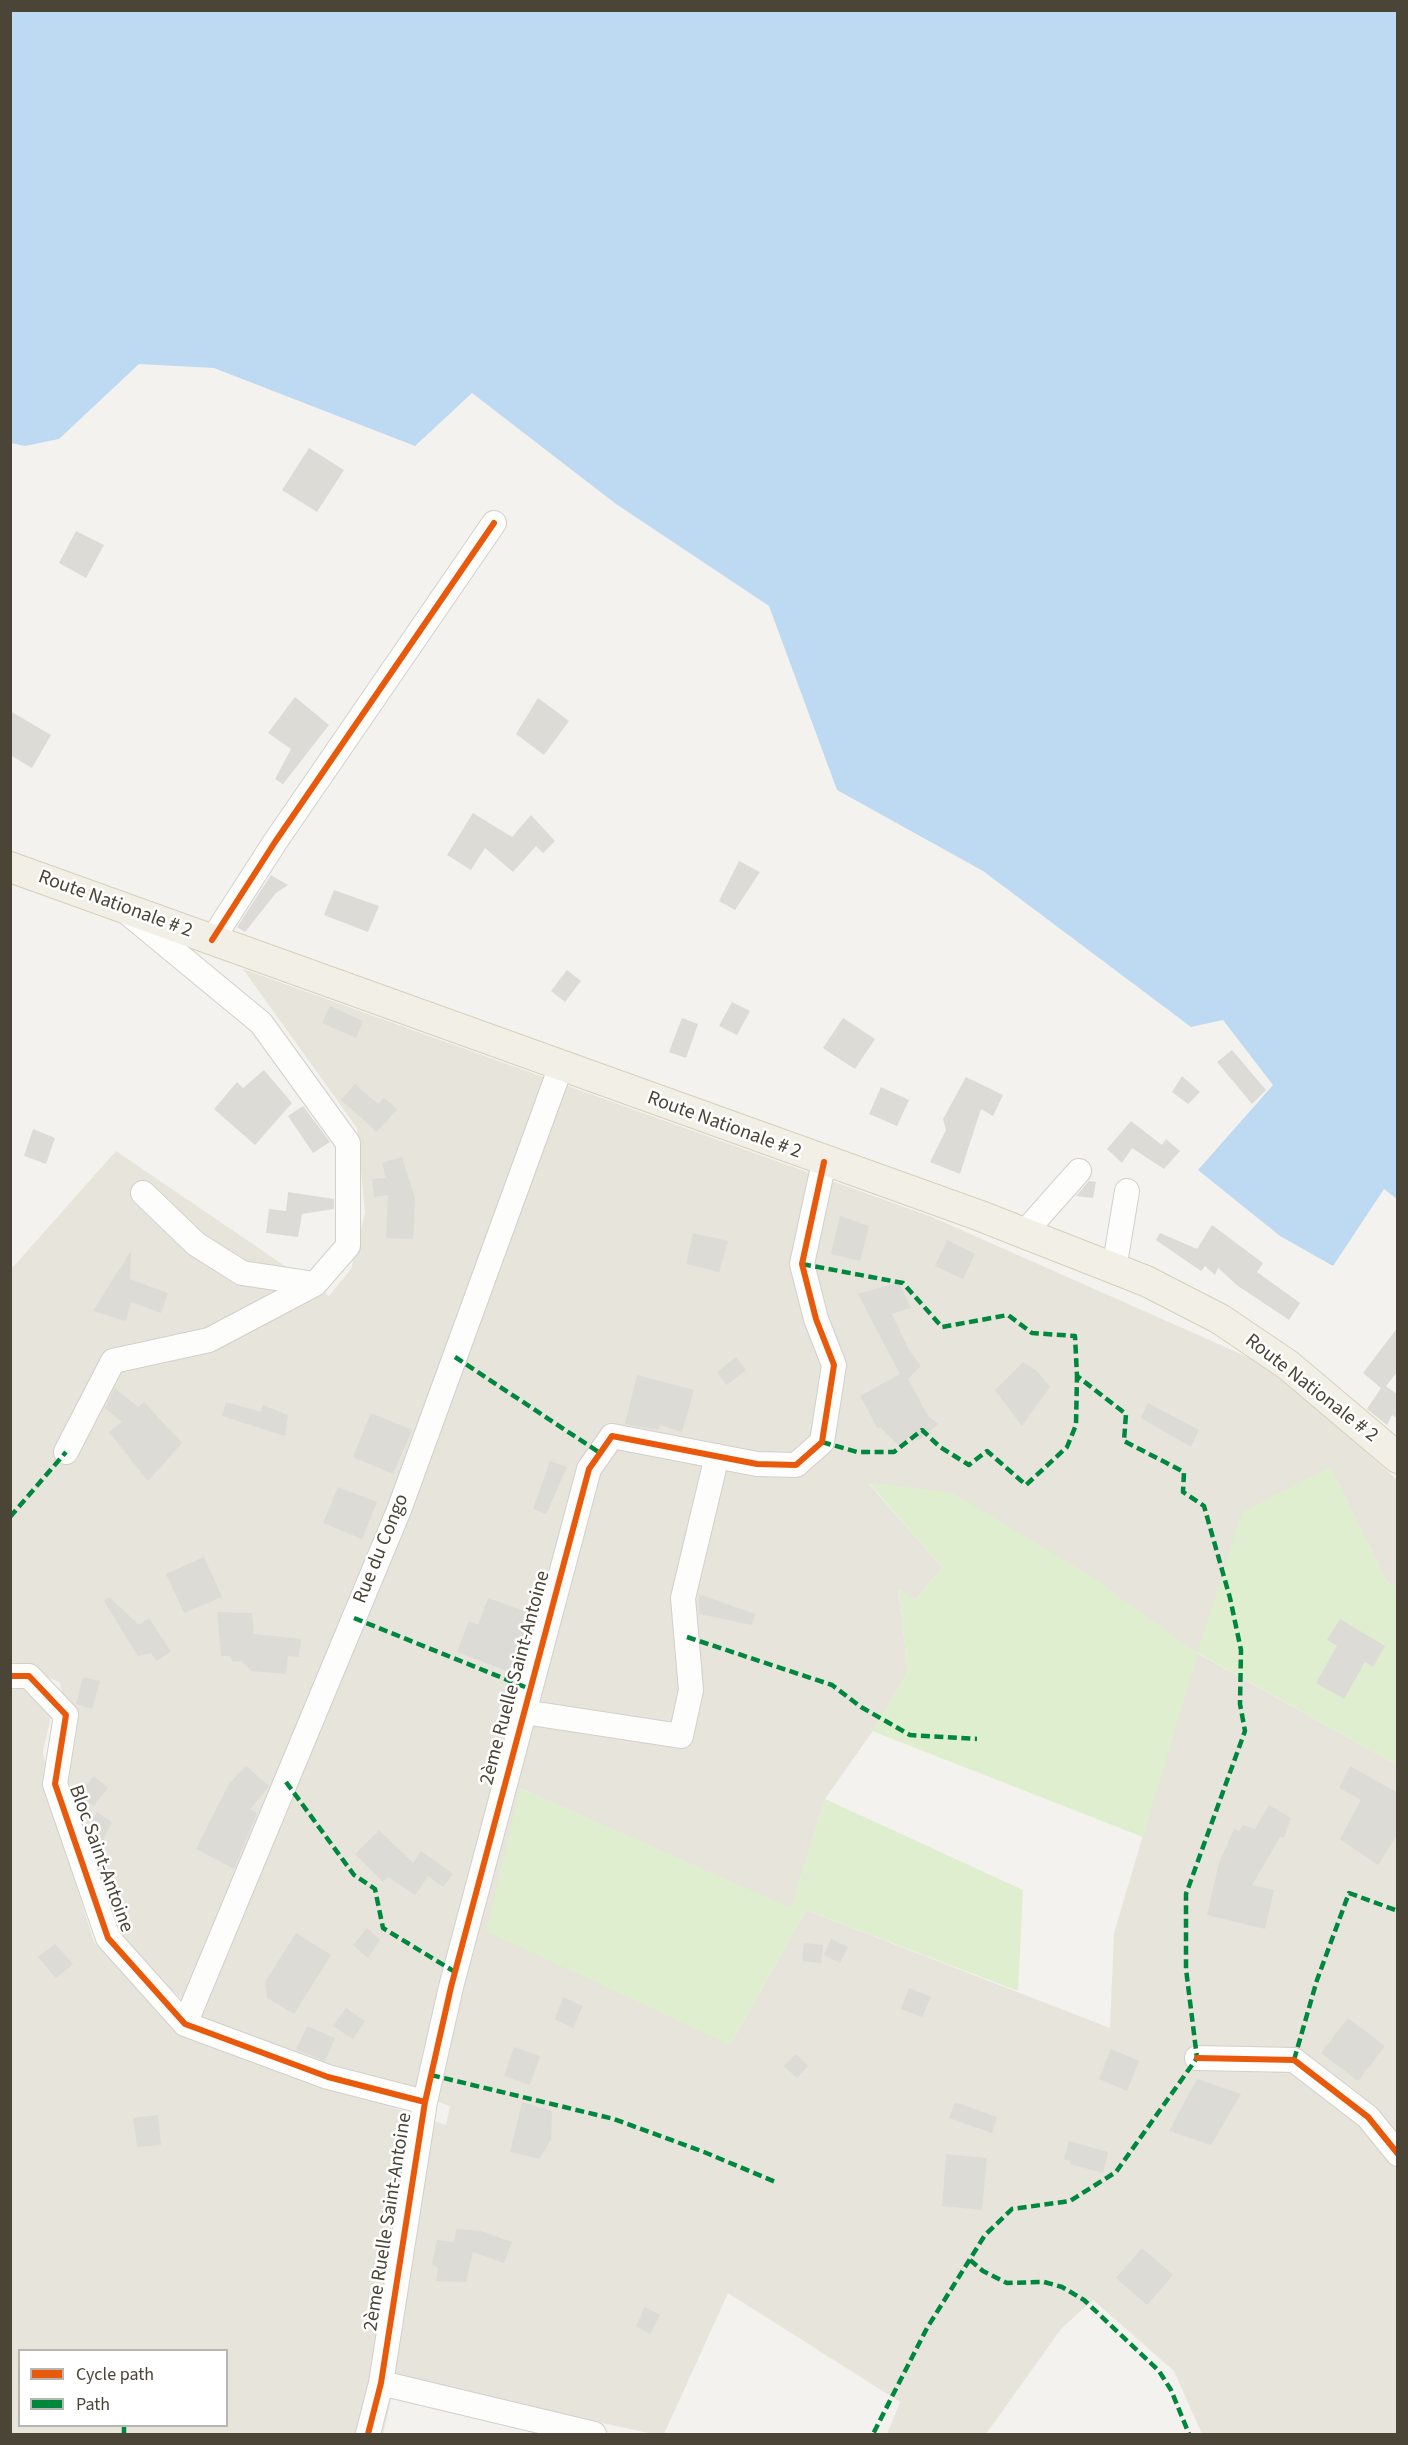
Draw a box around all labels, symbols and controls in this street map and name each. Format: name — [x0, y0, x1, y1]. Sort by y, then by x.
street label: Route Nationale # 2 — [35, 866, 195, 944]
street label: Route Nationale # 2 — [644, 1087, 804, 1165]
street label: Route Nationale # 2 — [1240, 1330, 1382, 1448]
street label: Rue du Congo — [349, 1491, 415, 1607]
street label: 2ème Ruelle Saint-Antoine — [476, 1568, 556, 1788]
street label: Bloc Saint-Antoine — [62, 1782, 138, 1936]
street label: 2ème Ruelle Saint-Antoine — [360, 2111, 418, 2333]
legend — [18, 2349, 228, 2427]
text: Cycle path — [76, 2362, 154, 2387]
text: Path — [76, 2392, 110, 2417]

